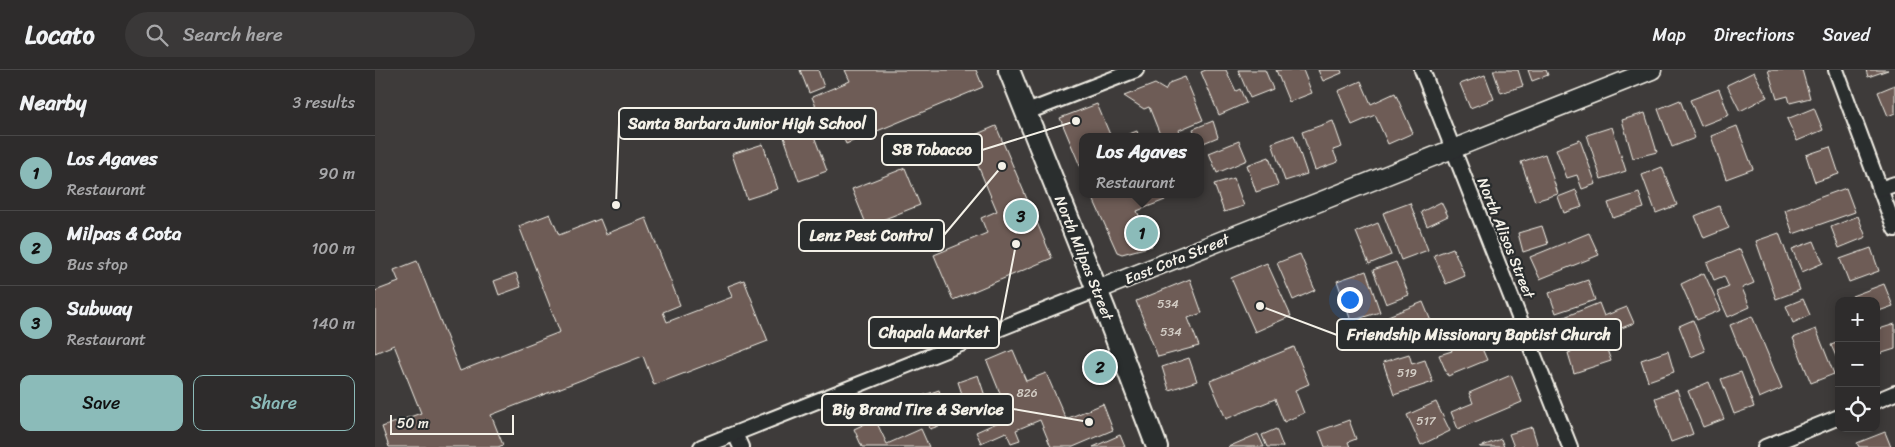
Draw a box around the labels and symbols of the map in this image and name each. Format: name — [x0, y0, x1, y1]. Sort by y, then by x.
callout: Santa Barbara Junior High School — [619, 108, 876, 139]
text: Santa Barbara Junior High School — [627, 109, 867, 138]
callout: SB Tobacco — [882, 134, 982, 165]
text: SB Tobacco — [891, 135, 972, 164]
street label: North Alisos Street — [1470, 174, 1542, 303]
street label: North Milpas Street — [1047, 192, 1121, 325]
pin: 3 — [1005, 197, 1037, 235]
pin: 1 — [1126, 214, 1158, 252]
callout: Lenz Pest Control — [799, 220, 944, 251]
text: Lenz Pest Control — [809, 221, 934, 250]
street label: East Cota Street — [1121, 226, 1234, 292]
your location — [1337, 287, 1363, 313]
house number: 534 — [1157, 293, 1179, 315]
callout: Chapala Market — [869, 317, 999, 348]
text: Chapala Market — [878, 318, 991, 347]
callout: Friendship Missionary Baptist Church — [1337, 319, 1621, 350]
text: Friendship Missionary Baptist Church — [1346, 320, 1612, 349]
house number: 534 — [1160, 321, 1182, 343]
pin: 2 — [1084, 348, 1116, 386]
house number: 519 — [1397, 362, 1417, 384]
house number: 826 — [1017, 382, 1038, 404]
callout: Big Brand Tire & Service — [822, 394, 1013, 425]
text: Big Brand Tire & Service — [832, 395, 1004, 424]
house number: 517 — [1416, 410, 1437, 432]
scale bar — [390, 412, 514, 435]

